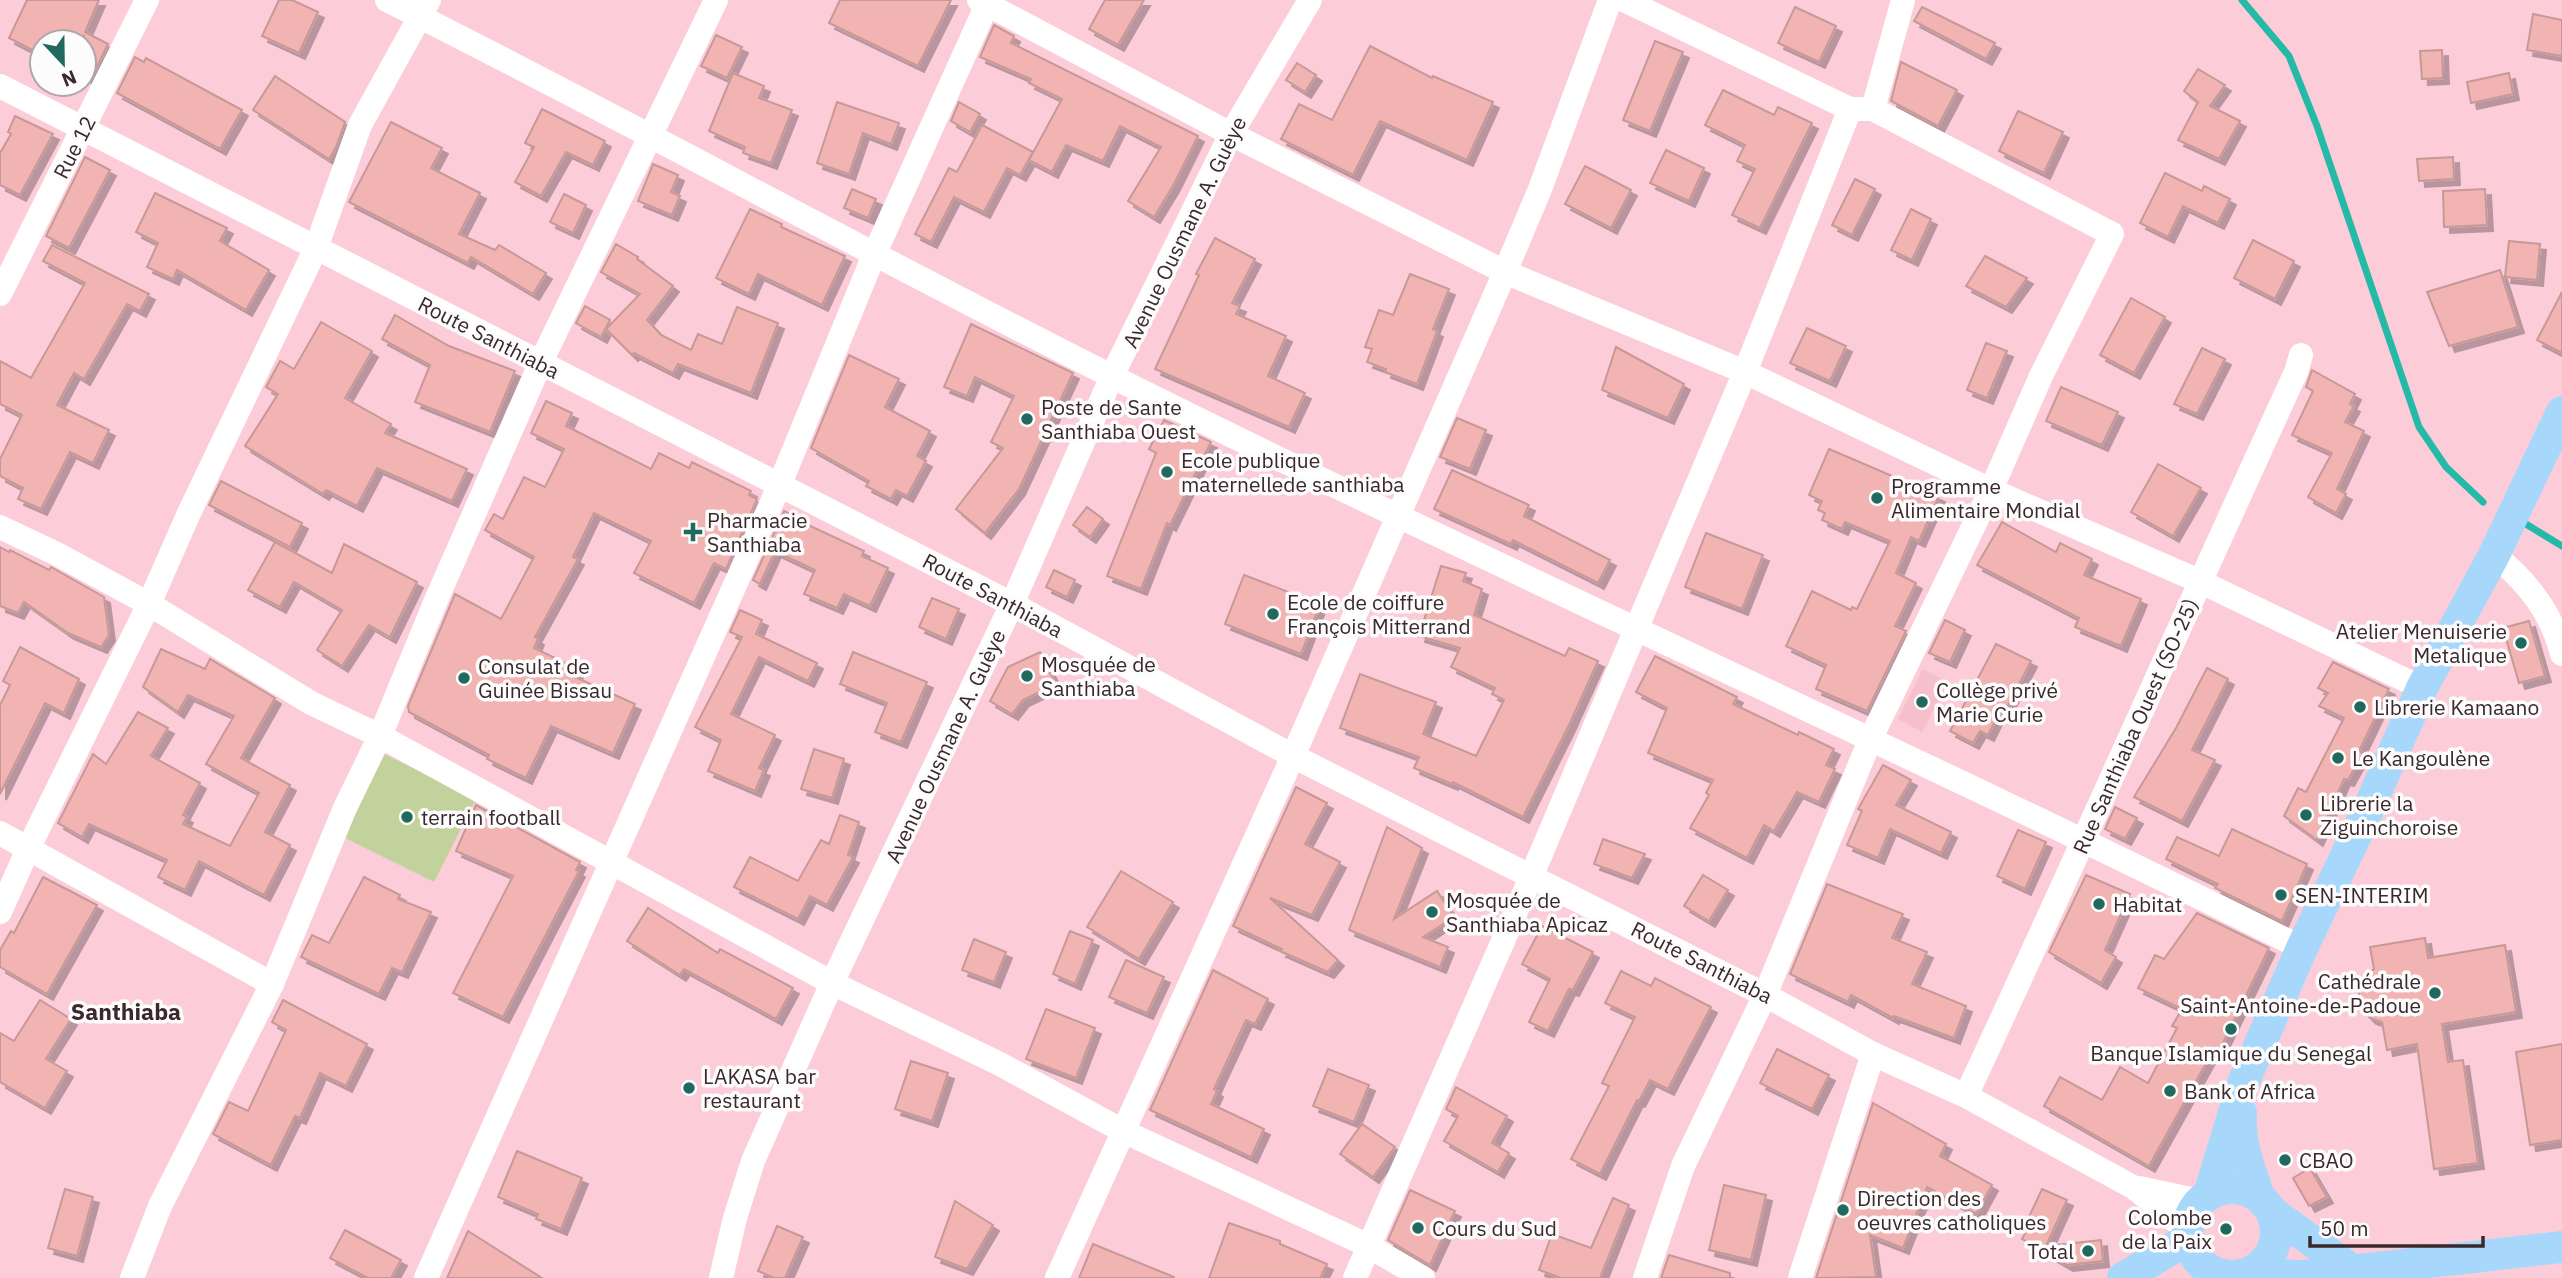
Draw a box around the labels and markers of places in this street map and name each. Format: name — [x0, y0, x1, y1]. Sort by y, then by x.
place label: Poste de Sante Santhiaba Ouest — [1041, 393, 1196, 445]
marker: Poste de Sante Santhiaba Ouest — [1019, 411, 1035, 427]
place label: Ecole publique maternellede santhiaba — [1181, 446, 1405, 498]
marker: Ecole publique maternellede santhiaba — [1159, 464, 1175, 480]
place label: Programme Alimentaire Mondial — [1891, 472, 2081, 524]
marker: Programme Alimentaire Mondial — [1869, 490, 1885, 506]
place label: Pharmacie Santhiaba — [707, 506, 807, 558]
marker: Pharmacie Santhiaba — [685, 524, 701, 540]
place label: Ecole de coiffure François Mitterrand — [1287, 588, 1471, 640]
marker: Ecole de coiffure François Mitterrand — [1265, 606, 1281, 622]
place label: Atelier Menuiserie Metalique — [2336, 617, 2507, 669]
marker: Atelier Menuiserie Metalique — [2513, 635, 2529, 651]
place label: Mosquée de Santhiaba — [1041, 650, 1156, 702]
place label: Consulat de Guinée Bissau — [478, 652, 612, 704]
marker: Mosquée de Santhiaba — [1019, 668, 1035, 684]
marker: Consulat de Guinée Bissau — [456, 670, 472, 686]
place label: Collège privé Marie Curie — [1936, 676, 2058, 728]
place label: Librerie Kamaano — [2374, 693, 2539, 721]
marker: Collège privé Marie Curie — [1914, 694, 1930, 710]
marker: Librerie Kamaano — [2352, 699, 2368, 715]
place label: Le Kangoulène — [2352, 744, 2490, 772]
marker: Le Kangoulène — [2330, 750, 2346, 766]
place label: Librerie la Ziguinchoroise — [2320, 789, 2458, 841]
place label: terrain football — [421, 803, 561, 831]
marker: Librerie la Ziguinchoroise — [2298, 807, 2314, 823]
marker: terrain football — [399, 809, 415, 825]
place label: SEN-INTERIM — [2295, 881, 2428, 909]
place label: Mosquée de Santhiaba Apicaz — [1446, 886, 1608, 938]
marker: SEN-INTERIM — [2273, 887, 2289, 903]
place label: Habitat — [2113, 890, 2182, 918]
marker: Habitat — [2091, 896, 2107, 912]
marker: Mosquée de Santhiaba Apicaz — [1424, 904, 1440, 920]
place label: Cathédrale Saint-Antoine-de-Padoue — [2180, 967, 2421, 1019]
marker: Cathédrale Saint-Antoine-de-Padoue — [2427, 985, 2443, 1001]
marker: Banque Islamique du Senegal — [2223, 1021, 2239, 1037]
place label: Banque Islamique du Senegal — [2090, 1039, 2372, 1067]
place label: LAKASA bar restaurant — [703, 1062, 816, 1114]
place label: Bank of Africa — [2184, 1077, 2315, 1105]
marker: LAKASA bar restaurant — [681, 1080, 697, 1096]
marker: Bank of Africa — [2162, 1083, 2178, 1099]
place label: CBAO — [2299, 1146, 2354, 1174]
marker: CBAO — [2277, 1152, 2293, 1168]
place label: Direction des oeuvres catholiques — [1857, 1184, 2047, 1236]
marker: Direction des oeuvres catholiques — [1835, 1202, 1851, 1218]
place label: Colombe de la Paix — [2122, 1203, 2212, 1255]
place label: Cours du Sud — [1432, 1214, 1557, 1242]
marker: Cours du Sud — [1410, 1220, 1426, 1236]
marker: Colombe de la Paix — [2218, 1221, 2234, 1237]
place label: Total — [2027, 1237, 2074, 1265]
marker: Total — [2080, 1243, 2096, 1259]

